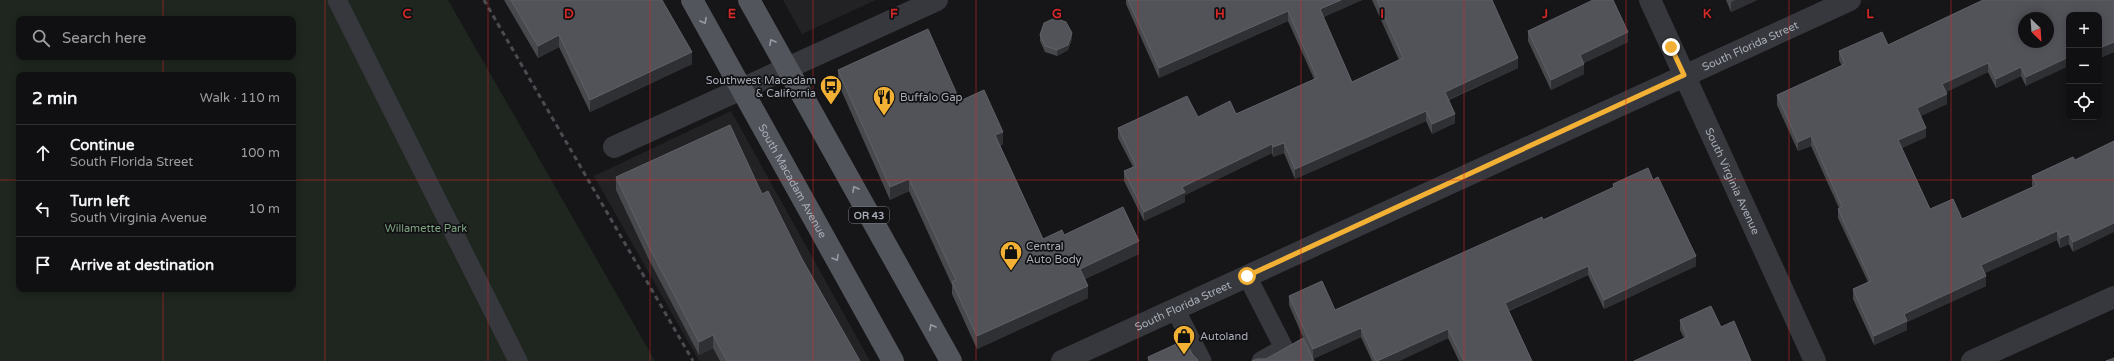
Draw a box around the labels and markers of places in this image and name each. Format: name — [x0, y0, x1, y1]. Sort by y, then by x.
bus stop icon: Southwest Macadam & California — [818, 73, 844, 106]
place label: Southwest Macadam & California — [706, 74, 816, 100]
restaurant icon: Buffalo Gap — [871, 84, 897, 117]
place label: Buffalo Gap — [900, 91, 963, 104]
shop icon: Central Auto Body — [998, 239, 1024, 272]
place label: Central Auto Body — [1026, 240, 1082, 266]
shop icon: Autoland — [1171, 323, 1197, 356]
place label: Autoland — [1200, 330, 1248, 343]

